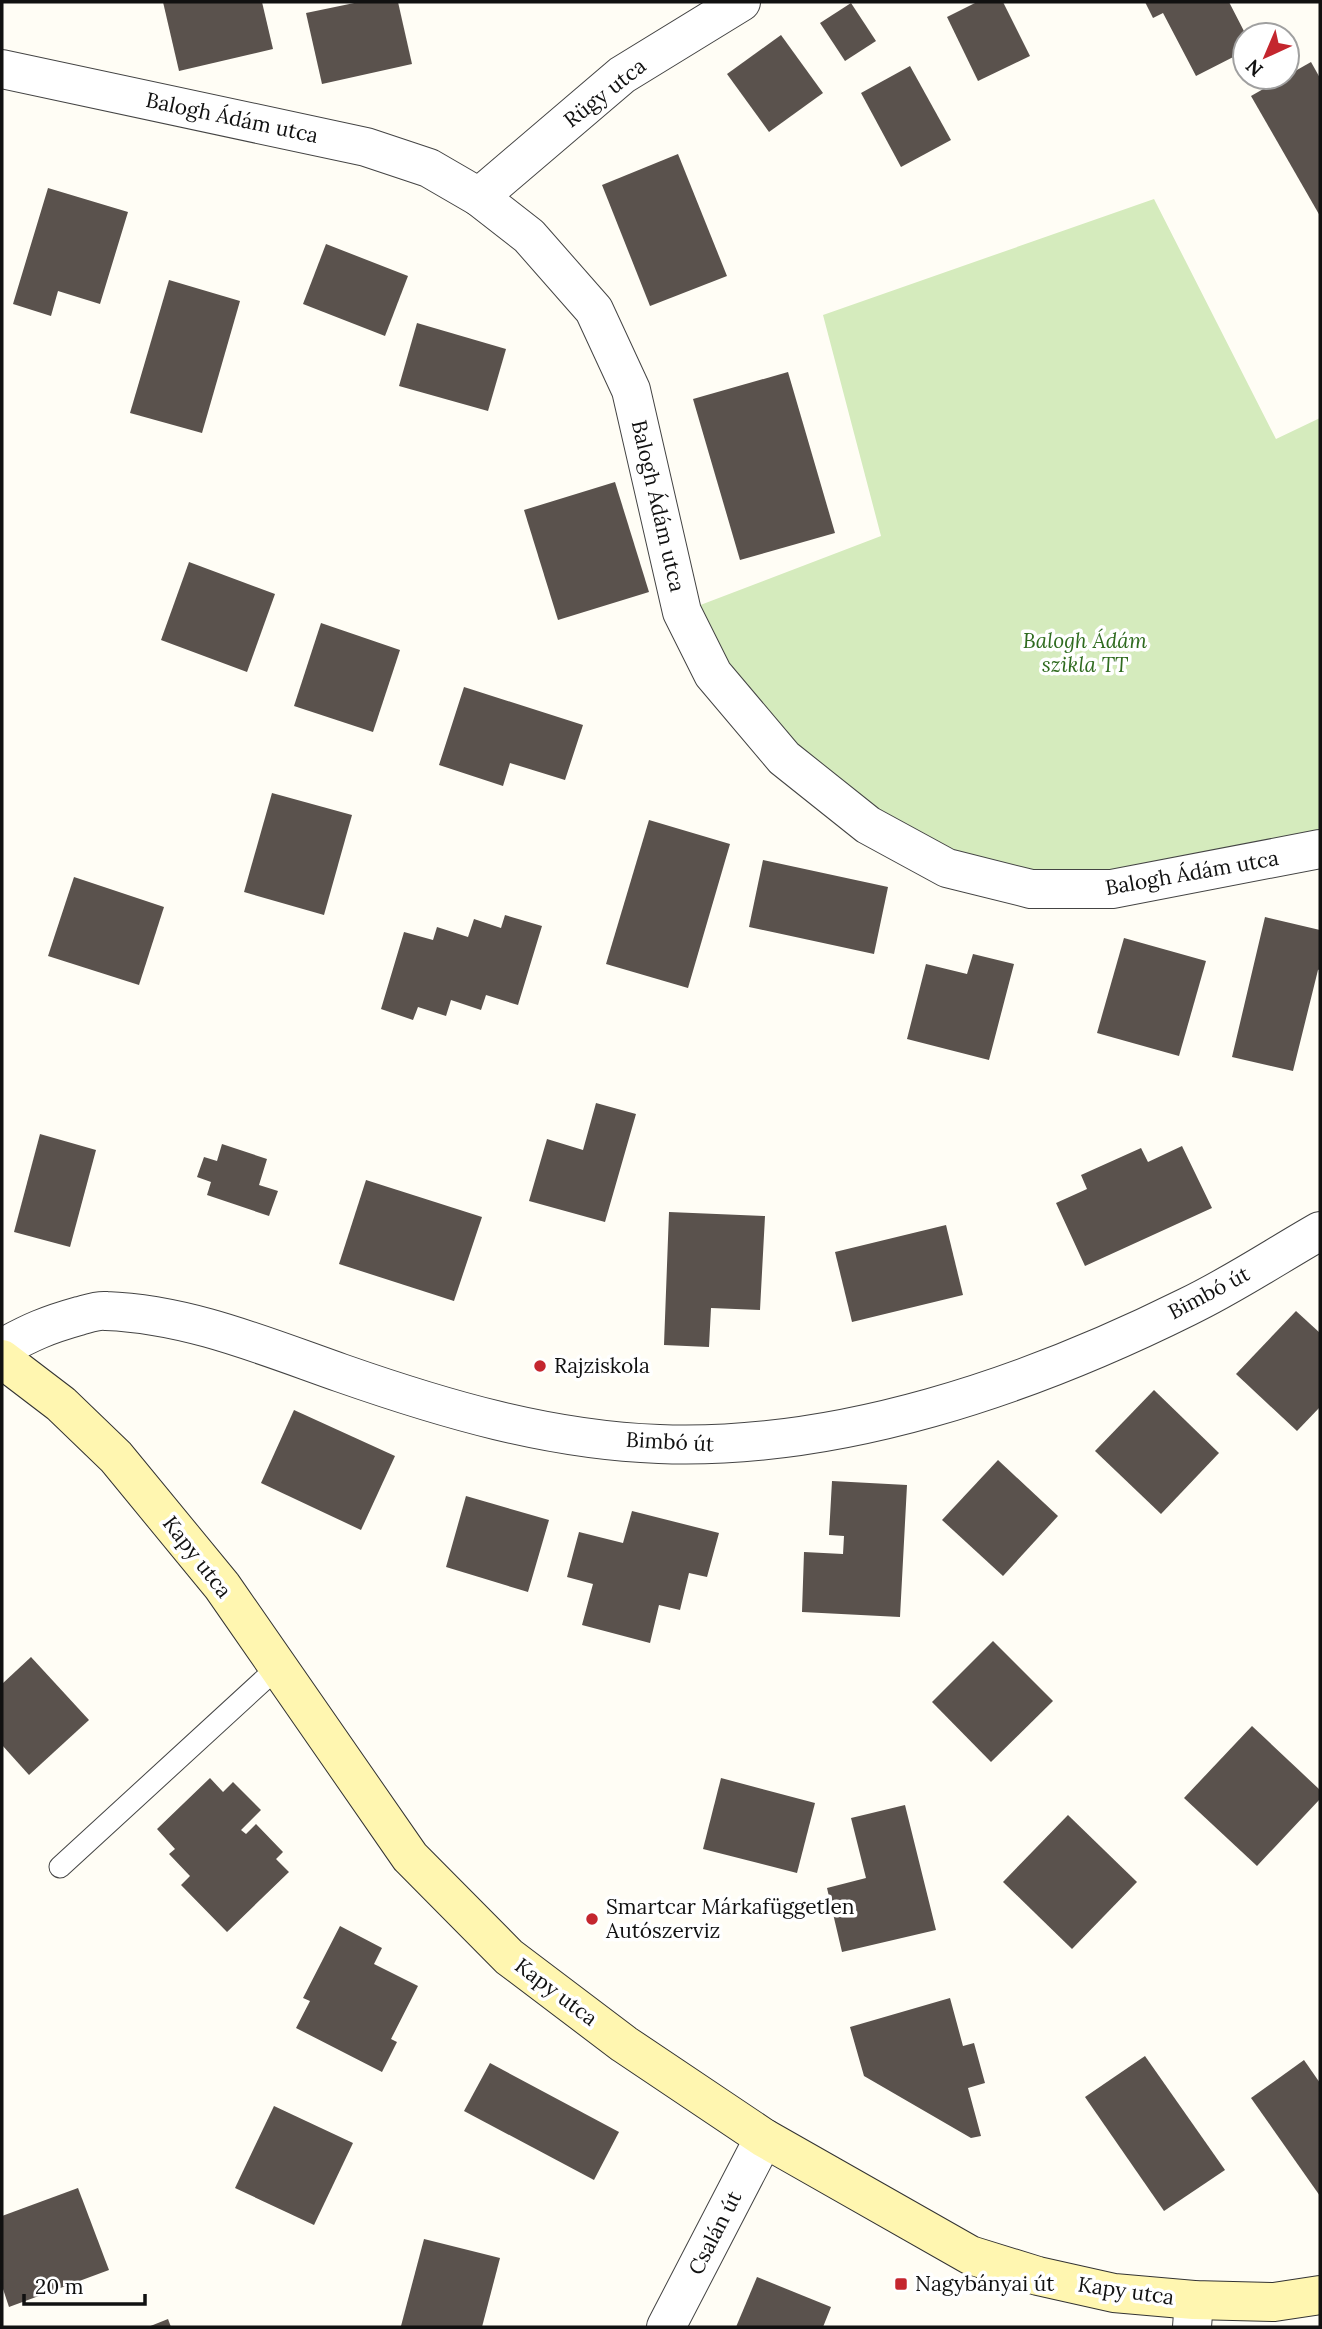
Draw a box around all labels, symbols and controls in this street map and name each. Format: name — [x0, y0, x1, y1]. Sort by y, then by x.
north arrow — [1231, 21, 1301, 91]
street label: Rügy utca — [558, 52, 651, 133]
text: N — [1240, 54, 1268, 82]
street label: Balogh Ádám utca — [143, 86, 321, 149]
street label: Balogh Ádám utca — [626, 417, 691, 595]
park label: Balogh Ádám szikla TT — [1023, 627, 1148, 678]
street label: Balogh Ádám utca — [1103, 844, 1281, 901]
street label: Bimbó út — [1163, 1260, 1255, 1325]
place label: Rajziskola — [554, 1352, 650, 1379]
marker: Rajziskola — [532, 1358, 548, 1374]
street label: Bimbó út — [625, 1426, 716, 1457]
street label: Kapy utca — [157, 1510, 238, 1603]
place label: Smartcar Márkafüggetlen Autószerviz — [605, 1893, 855, 1944]
marker: Smartcar Márkafüggetlen Autószerviz — [584, 1911, 600, 1927]
street label: Kapy utca — [510, 1952, 603, 2032]
street label: Csalán út — [682, 2185, 748, 2279]
scale bar — [24, 2262, 145, 2306]
place label: Nagybányai út — [915, 2270, 1055, 2297]
street label: Kapy utca — [1076, 2270, 1176, 2311]
text: 20 m — [35, 2273, 84, 2300]
marker: Nagybányai út — [893, 2276, 909, 2292]

